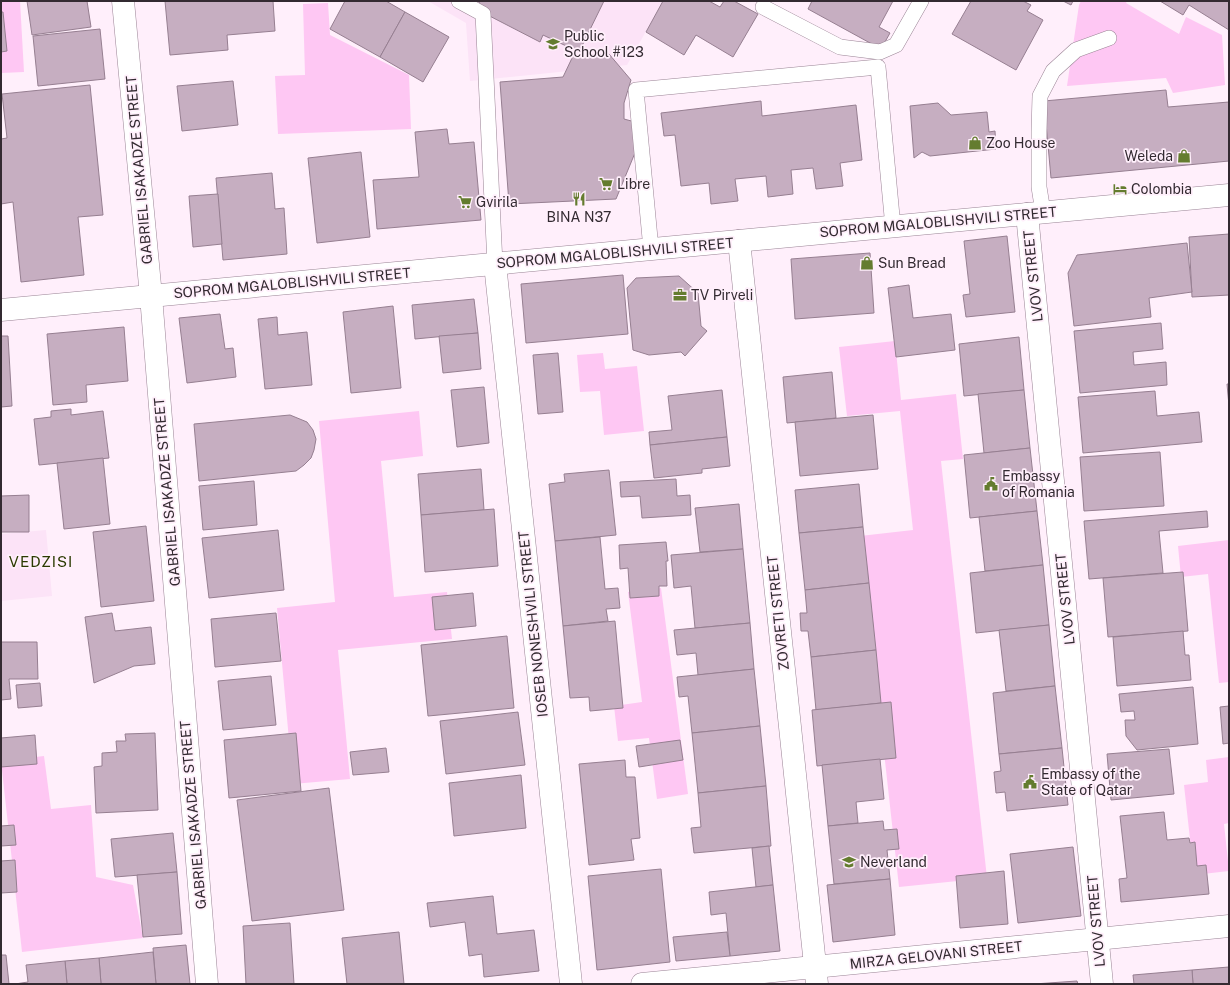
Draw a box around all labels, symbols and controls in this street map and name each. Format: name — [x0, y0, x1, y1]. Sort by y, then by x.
place label: Public School #123 — [564, 28, 644, 60]
school or university icon: Public School #123 — [545, 36, 561, 52]
street label: GABRIEL ISAKADZE STREET — [123, 75, 155, 265]
shop icon: Zoo House — [967, 135, 983, 151]
place label: Zoo House — [986, 135, 1056, 151]
place label: Weleda — [1124, 148, 1173, 164]
shop icon: Weleda — [1176, 148, 1192, 164]
supermarket icon: Libre — [598, 176, 614, 192]
place label: Libre — [617, 176, 650, 192]
hotel icon: Colombia — [1112, 181, 1128, 197]
place label: Colombia — [1131, 181, 1192, 197]
restaurant icon: BINA N37 — [571, 191, 587, 207]
supermarket icon: Gvirila — [457, 194, 473, 210]
place label: Gvirila — [476, 194, 518, 210]
street label: SOPROM MGALOBLISHVILI STREET — [819, 204, 1057, 240]
place label: BINA N37 — [547, 209, 611, 225]
street label: LVOV STREET — [1020, 229, 1046, 323]
street label: SOPROM MGALOBLISHVILI STREET — [496, 235, 734, 271]
shop icon: Sun Bread — [859, 255, 875, 271]
place label: Sun Bread — [878, 255, 946, 271]
street label: SOPROM MGALOBLISHVILI STREET — [173, 265, 411, 301]
office icon: TV Pirveli — [672, 287, 688, 303]
place label: TV Pirveli — [691, 287, 753, 303]
street label: GABRIEL ISAKADZE STREET — [151, 397, 183, 587]
place label: Embassy of Romania — [1002, 468, 1075, 500]
public building icon: Embassy of Romania — [983, 476, 999, 492]
street label: IOSEB NONESHVILI STREET — [515, 530, 551, 718]
street label: LVOV STREET — [1052, 552, 1078, 646]
district label: VEDZISI — [9, 553, 73, 570]
street label: ZOVRETI STREET — [764, 555, 792, 671]
street label: GABRIEL ISAKADZE STREET — [177, 720, 209, 910]
place label: Embassy of the State of Qatar — [1041, 766, 1140, 798]
public building icon: Embassy of the State of Qatar — [1022, 774, 1038, 790]
school or university icon: Neverland — [841, 854, 857, 870]
place label: Neverland — [860, 854, 927, 870]
street label: LVOV STREET — [1084, 874, 1108, 968]
street label: MIRZA GELOVANI STREET — [849, 938, 1023, 972]

